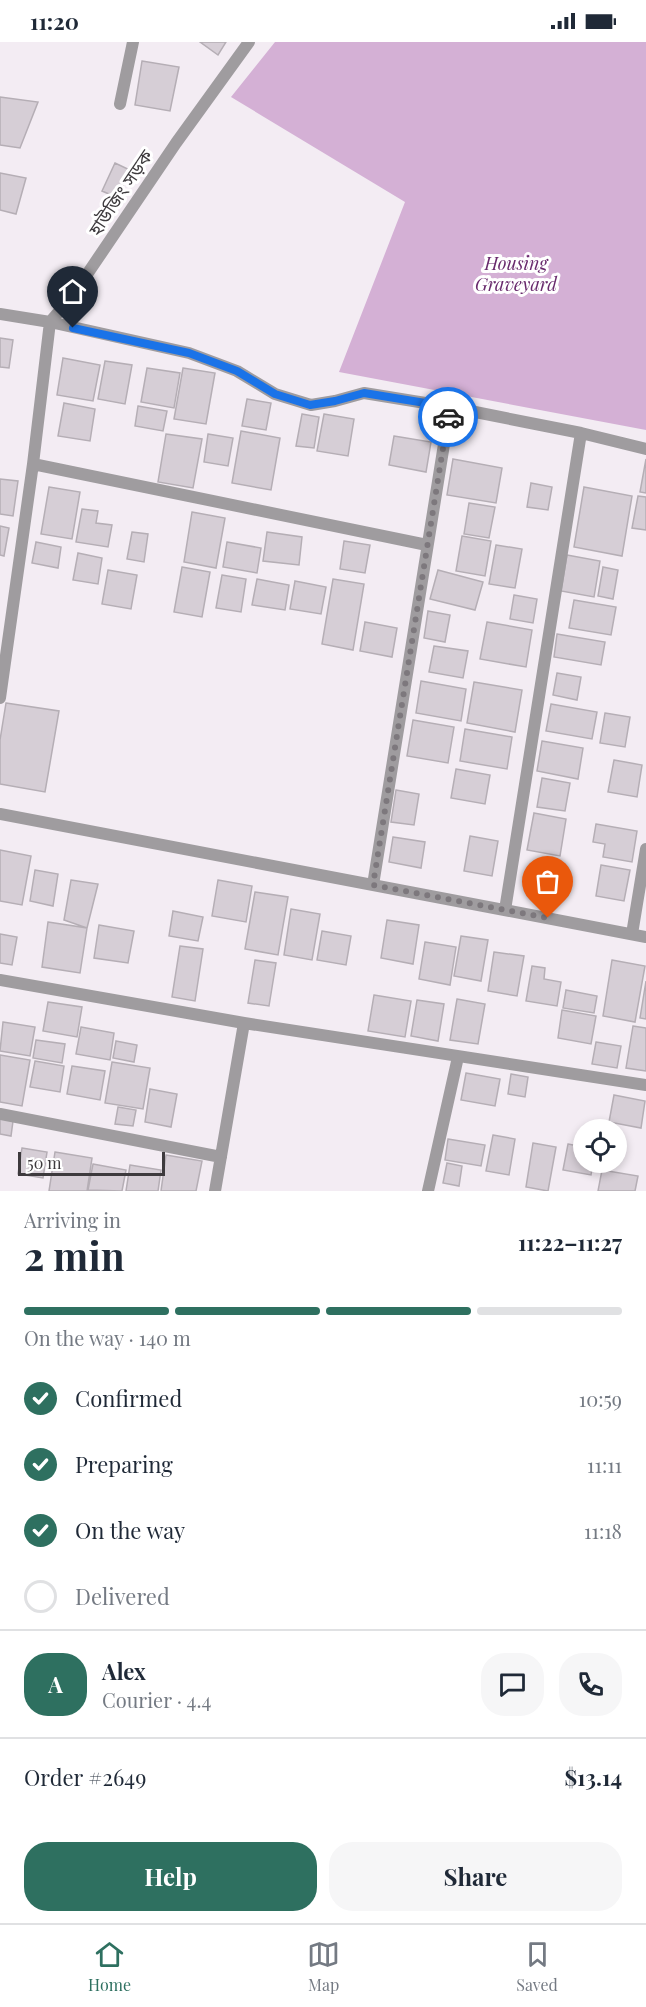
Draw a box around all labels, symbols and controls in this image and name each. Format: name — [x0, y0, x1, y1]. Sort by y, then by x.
text: 11:20 — [30, 6, 79, 36]
street label: হাউজিং সড়ক — [82, 145, 158, 241]
park label: Housing Graveyard — [475, 251, 558, 296]
pin — [47, 266, 98, 328]
icon: home — [56, 275, 89, 308]
courier — [418, 387, 478, 447]
icon: car — [432, 401, 465, 434]
pin — [522, 856, 573, 918]
icon: bag — [531, 865, 564, 898]
map controls — [573, 1119, 627, 1173]
button: locate — [573, 1119, 627, 1173]
scale bar — [18, 1149, 165, 1176]
text: 50 m — [27, 1152, 61, 1173]
text: Arriving in — [24, 1206, 121, 1233]
text: 11:22–11:27 — [518, 1227, 622, 1257]
text: 2 min — [24, 1229, 125, 1281]
text: On the way · 140 m — [24, 1324, 191, 1351]
icon: check — [24, 1382, 57, 1415]
text: Confirmed — [75, 1383, 182, 1413]
text: 10:59 — [579, 1385, 622, 1412]
icon: check — [24, 1448, 57, 1481]
text: Preparing — [75, 1449, 173, 1479]
text: 11:11 — [587, 1451, 622, 1478]
icon: check — [24, 1514, 57, 1547]
text: On the way — [75, 1515, 185, 1545]
text: 11:18 — [584, 1517, 622, 1544]
text: Delivered — [75, 1581, 170, 1611]
button: chat — [481, 1653, 544, 1716]
button: phone — [559, 1653, 622, 1716]
text: Alex — [102, 1656, 146, 1686]
text: A — [48, 1669, 63, 1699]
text: Courier · 4.4 — [102, 1686, 211, 1713]
text: Order #2649 — [24, 1762, 146, 1792]
text: $13.14 — [564, 1762, 622, 1792]
button: Help — [24, 1842, 317, 1911]
button: Share — [329, 1842, 622, 1911]
tab: Home — [88, 1938, 131, 1995]
tab: Map — [307, 1938, 340, 1995]
tab: Saved — [516, 1938, 558, 1995]

